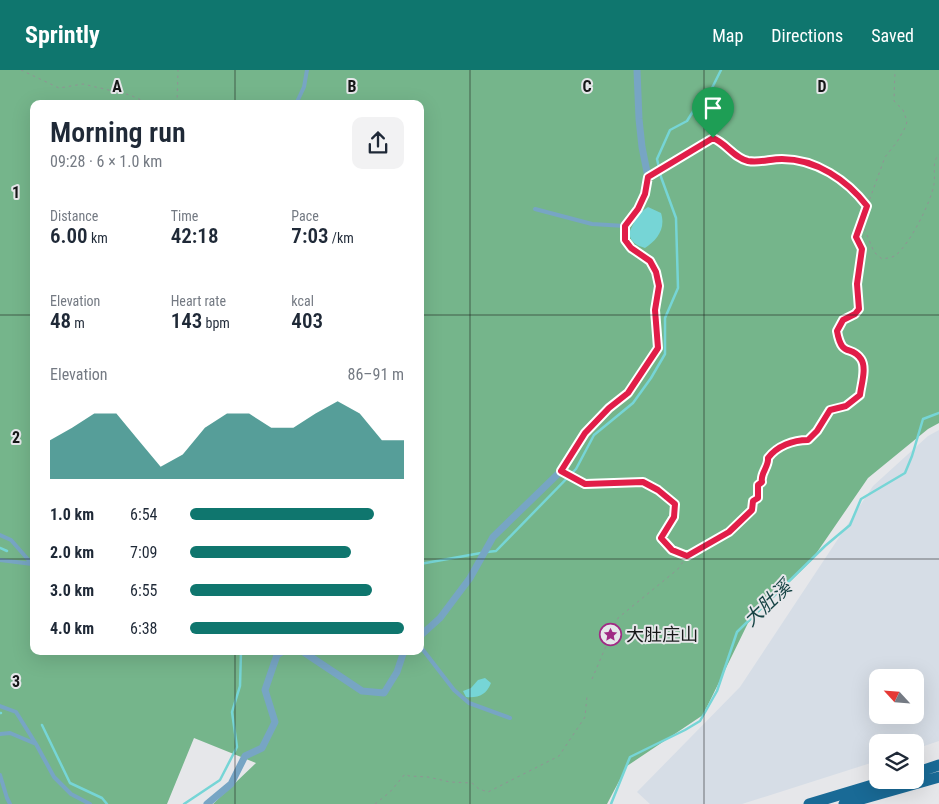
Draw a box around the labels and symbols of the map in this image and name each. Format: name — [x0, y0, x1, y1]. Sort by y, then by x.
text: A — [112, 77, 122, 96]
text: B — [348, 77, 357, 96]
text: C — [582, 77, 592, 96]
text: D — [817, 77, 827, 96]
pin — [692, 87, 734, 138]
text: 1 — [12, 183, 20, 202]
text: 2 — [12, 428, 20, 447]
water label: 大肚溪 — [739, 573, 798, 631]
place icon: 大肚庄山 — [598, 623, 622, 647]
place label: 大肚庄山 — [626, 624, 698, 645]
north arrow — [869, 669, 924, 724]
text: 3 — [12, 672, 20, 691]

